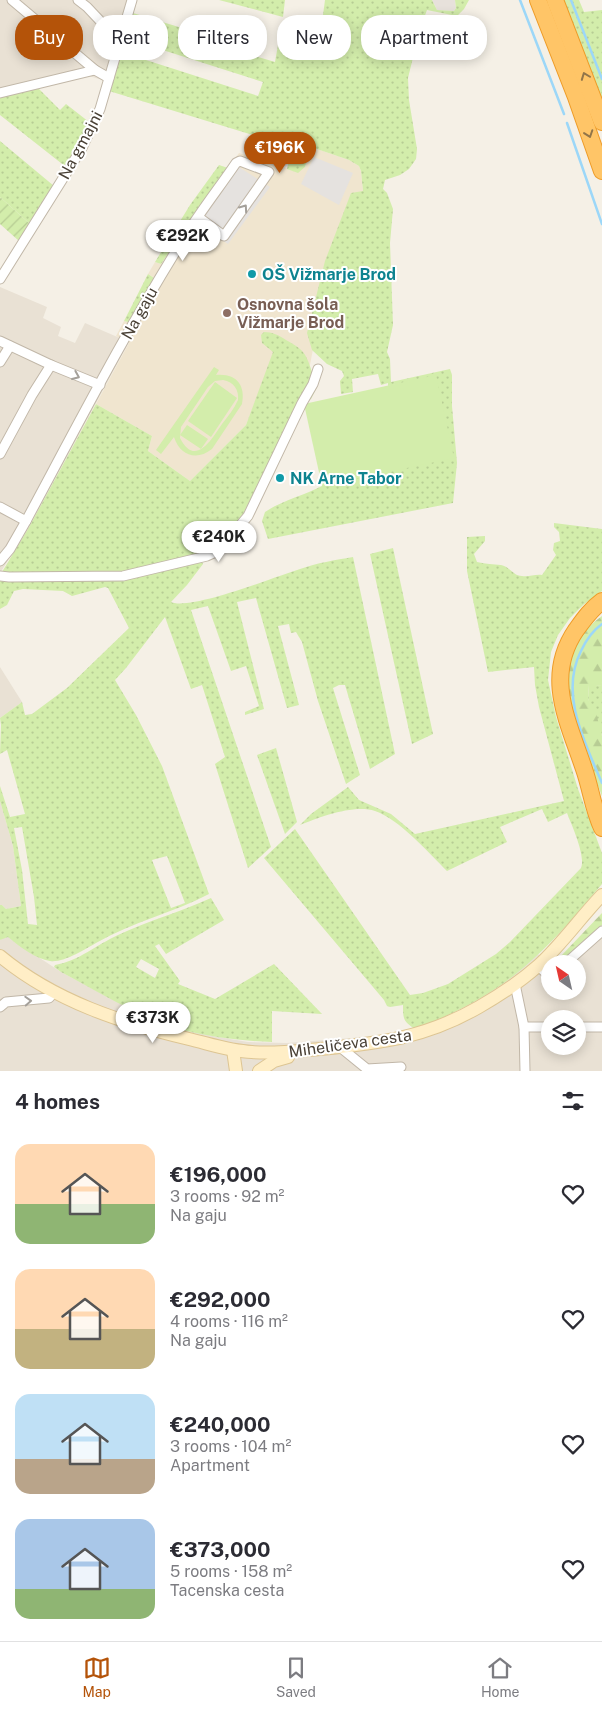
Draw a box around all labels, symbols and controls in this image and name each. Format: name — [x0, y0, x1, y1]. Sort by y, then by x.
chip: Buy — [15, 15, 83, 60]
chip: Rent — [93, 15, 168, 60]
chip: Filters — [178, 15, 267, 60]
chip: New — [277, 15, 351, 60]
chip: Apartment — [361, 15, 487, 60]
one-way arrow — [581, 72, 591, 81]
street label: Na gmajni — [54, 108, 106, 183]
one-way arrow — [583, 129, 593, 138]
pin: €196K — [245, 132, 315, 174]
text: €196K — [255, 138, 305, 157]
one-way arrow — [238, 204, 247, 214]
pin: €292K — [148, 220, 218, 262]
text: €292K — [157, 226, 209, 245]
place label: OŠ Vižmarje Brod — [262, 264, 396, 284]
marker: OŠ Vižmarje Brod — [246, 268, 258, 280]
street label: Na gaju — [117, 284, 162, 343]
place label: Osnovna šola Vižmarje Brod — [237, 295, 344, 332]
marker: Osnovna šola Vižmarje Brod — [221, 307, 233, 319]
one-way arrow — [71, 369, 80, 380]
place label: NK Arne Tabor — [290, 469, 402, 488]
marker: NK Arne Tabor — [274, 472, 286, 484]
pin: €240K — [184, 520, 254, 563]
text: €240K — [193, 527, 245, 546]
north arrow — [541, 955, 586, 1000]
map controls — [541, 955, 586, 1055]
one-way arrow — [24, 995, 32, 1006]
pin: €373K — [118, 1002, 188, 1044]
text: €373K — [127, 1008, 179, 1027]
button: layers — [541, 1010, 586, 1055]
street label: Miheličeva cesta — [287, 1025, 413, 1062]
icon: filters — [559, 1087, 587, 1115]
text: 4 homes — [15, 1089, 100, 1114]
text: €196,000 — [170, 1162, 267, 1187]
icon: home — [55, 1164, 115, 1224]
icon: heart — [559, 1180, 587, 1208]
text: 3 rooms · 92 m² — [170, 1187, 284, 1206]
text: Na gaju — [170, 1206, 227, 1225]
text: €292,000 — [170, 1287, 270, 1312]
icon: home — [55, 1289, 115, 1349]
icon: heart — [559, 1305, 587, 1333]
text: 4 rooms · 116 m² — [170, 1312, 288, 1331]
text: Na gaju — [170, 1331, 227, 1350]
text: €240,000 — [170, 1412, 271, 1437]
icon: home — [55, 1414, 115, 1474]
icon: heart — [559, 1430, 587, 1458]
text: 3 rooms · 104 m² — [170, 1437, 291, 1456]
text: Apartment — [170, 1456, 250, 1475]
text: €373,000 — [170, 1537, 271, 1562]
icon: home — [55, 1539, 115, 1599]
icon: heart — [559, 1555, 587, 1583]
text: 5 rooms · 158 m² — [170, 1562, 292, 1581]
text: Tacenska cesta — [170, 1581, 284, 1600]
tab: Map — [82, 1654, 111, 1700]
tab: Saved — [276, 1654, 316, 1700]
tab: Home — [481, 1654, 520, 1700]

